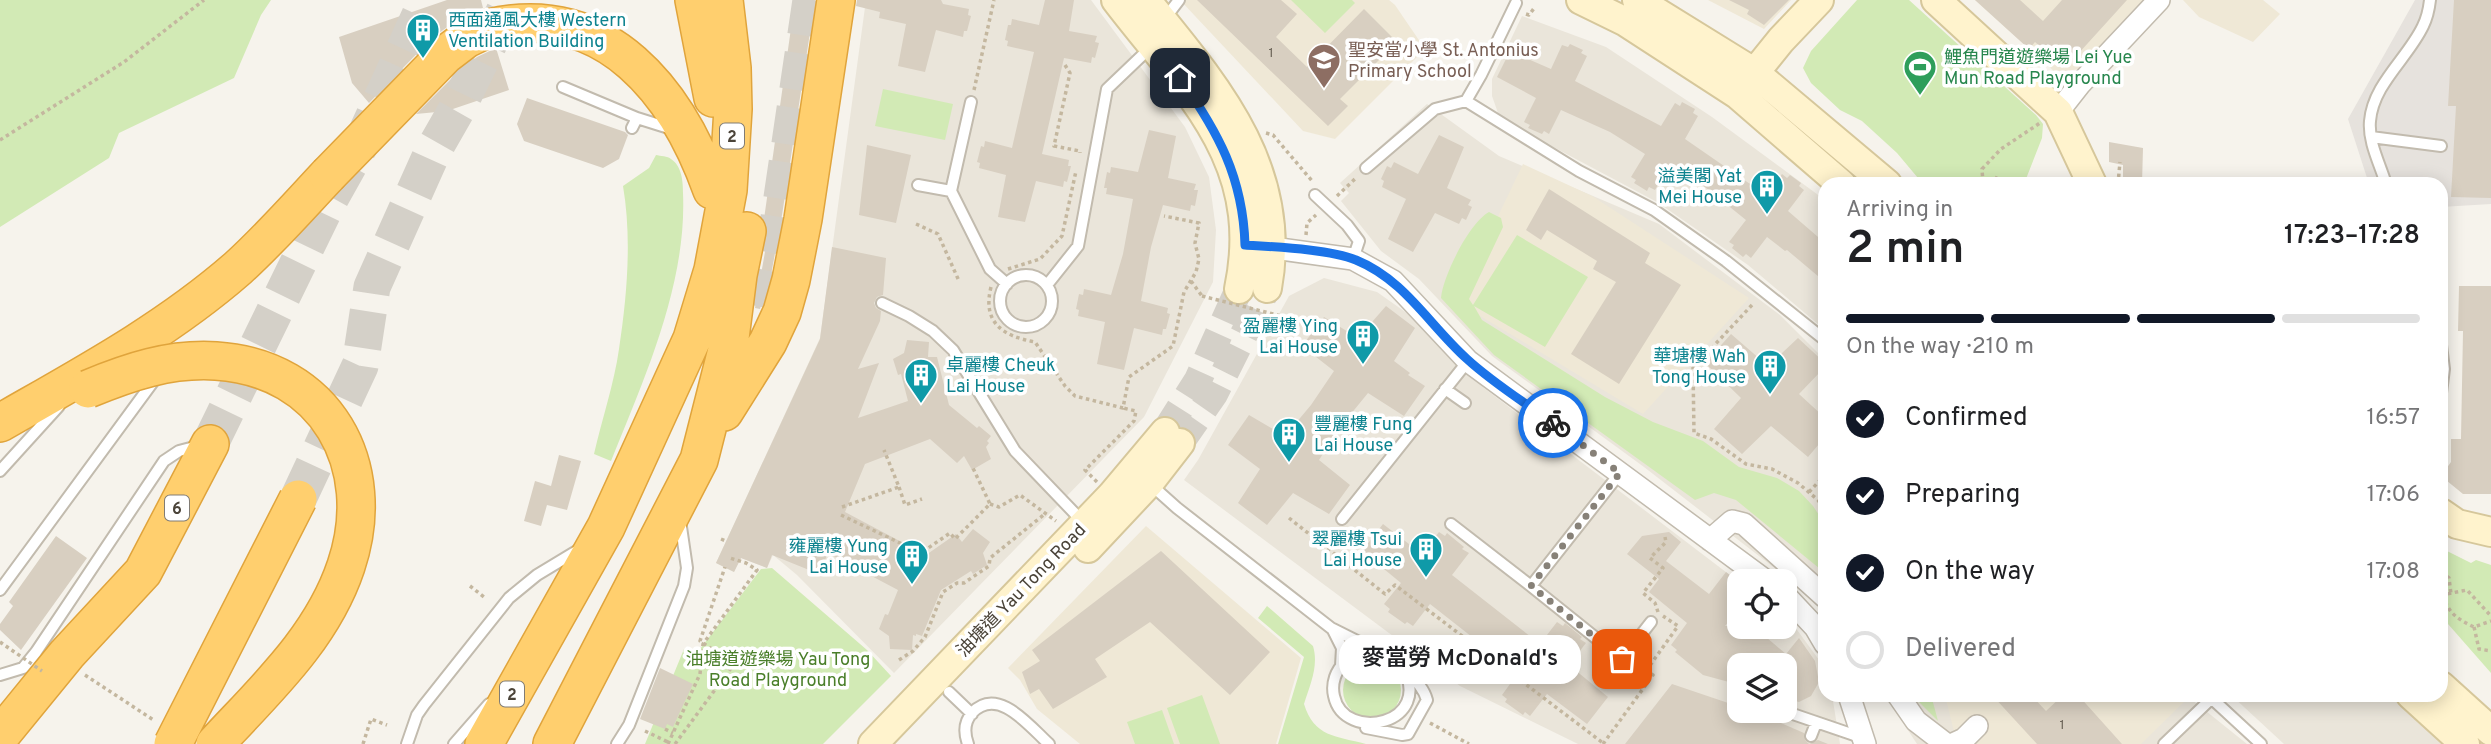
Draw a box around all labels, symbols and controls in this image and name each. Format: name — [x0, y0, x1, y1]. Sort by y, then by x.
place label: 西面通風大樓 Western Ventilation Building — [448, 10, 626, 54]
building icon: 西面通風大樓 Western Ventilation Building — [404, 11, 442, 60]
place label: 聖安當小學 St. Antonius Primary School — [1348, 40, 1539, 84]
school or university icon: 聖安當小學 St. Antonius Primary School — [1305, 41, 1343, 90]
house number: 1 — [1268, 45, 1274, 62]
place label: 鯉魚門道遊樂場 Lei Yue Mun Road Playground — [1944, 47, 2132, 91]
pin — [1150, 48, 1210, 108]
sports icon: 鯉魚門道遊樂場 Lei Yue Mun Road Playground — [1901, 48, 1939, 97]
icon: home — [1161, 59, 1199, 97]
road number: 2 — [720, 124, 744, 148]
place label: 溢美閣 Yat Mei House — [1657, 166, 1742, 210]
building icon: 溢美閣 Yat Mei House — [1748, 167, 1786, 216]
text: Arriving in — [1846, 196, 1953, 225]
text: 17:23–17:28 — [2284, 220, 2420, 253]
text: 2 min — [1846, 221, 1965, 280]
place label: 盈麗樓 Ying Lai House — [1243, 316, 1338, 360]
building icon: 盈麗樓 Ying Lai House — [1344, 317, 1382, 366]
text: On the way · 210 m — [1846, 333, 2034, 362]
place label: 華塘樓 Wah Tong House — [1652, 346, 1746, 390]
building icon: 華塘樓 Wah Tong House — [1751, 347, 1789, 396]
place label: 卓麗樓 Cheuk Lai House — [946, 355, 1056, 399]
building icon: 卓麗樓 Cheuk Lai House — [902, 356, 940, 405]
courier — [1518, 388, 1588, 458]
icon: check — [1846, 400, 1884, 438]
text: Confirmed — [1905, 402, 2028, 435]
icon: bike — [1534, 404, 1572, 442]
text: 16:57 — [2366, 404, 2420, 433]
place label: 豐麗樓 Fung Lai House — [1314, 414, 1413, 458]
building icon: 豐麗樓 Fung Lai House — [1270, 415, 1308, 464]
icon: check — [1846, 477, 1884, 515]
text: Preparing — [1905, 479, 2020, 512]
text: 17:06 — [2367, 481, 2420, 510]
road number: 6 — [165, 495, 189, 520]
street label: 油塘道 Yau Tong Road — [952, 519, 1092, 663]
place label: 翠麗樓 Tsui Lai House — [1312, 529, 1402, 573]
building icon: 翠麗樓 Tsui Lai House — [1407, 530, 1445, 579]
place label: 雍麗樓 Yung Lai House — [789, 536, 888, 580]
building icon: 雍麗樓 Yung Lai House — [893, 537, 931, 586]
icon: check — [1846, 554, 1884, 592]
text: On the way — [1905, 556, 2035, 589]
text: 17:08 — [2366, 558, 2420, 587]
map controls — [1727, 569, 1797, 723]
button: locate — [1727, 569, 1797, 639]
pin — [1592, 629, 1652, 689]
text: Delivered — [1905, 633, 2016, 666]
callout: 麥當勞 McDonald's — [1338, 634, 1580, 684]
icon: bag — [1603, 640, 1641, 678]
text: 麥當勞 McDonald's — [1362, 645, 1558, 674]
park label: 油塘道遊樂場 Yau Tong Road Playground — [686, 649, 871, 693]
button: layers — [1727, 653, 1797, 723]
road number: 2 — [500, 681, 524, 706]
house number: 1 — [2059, 717, 2065, 734]

